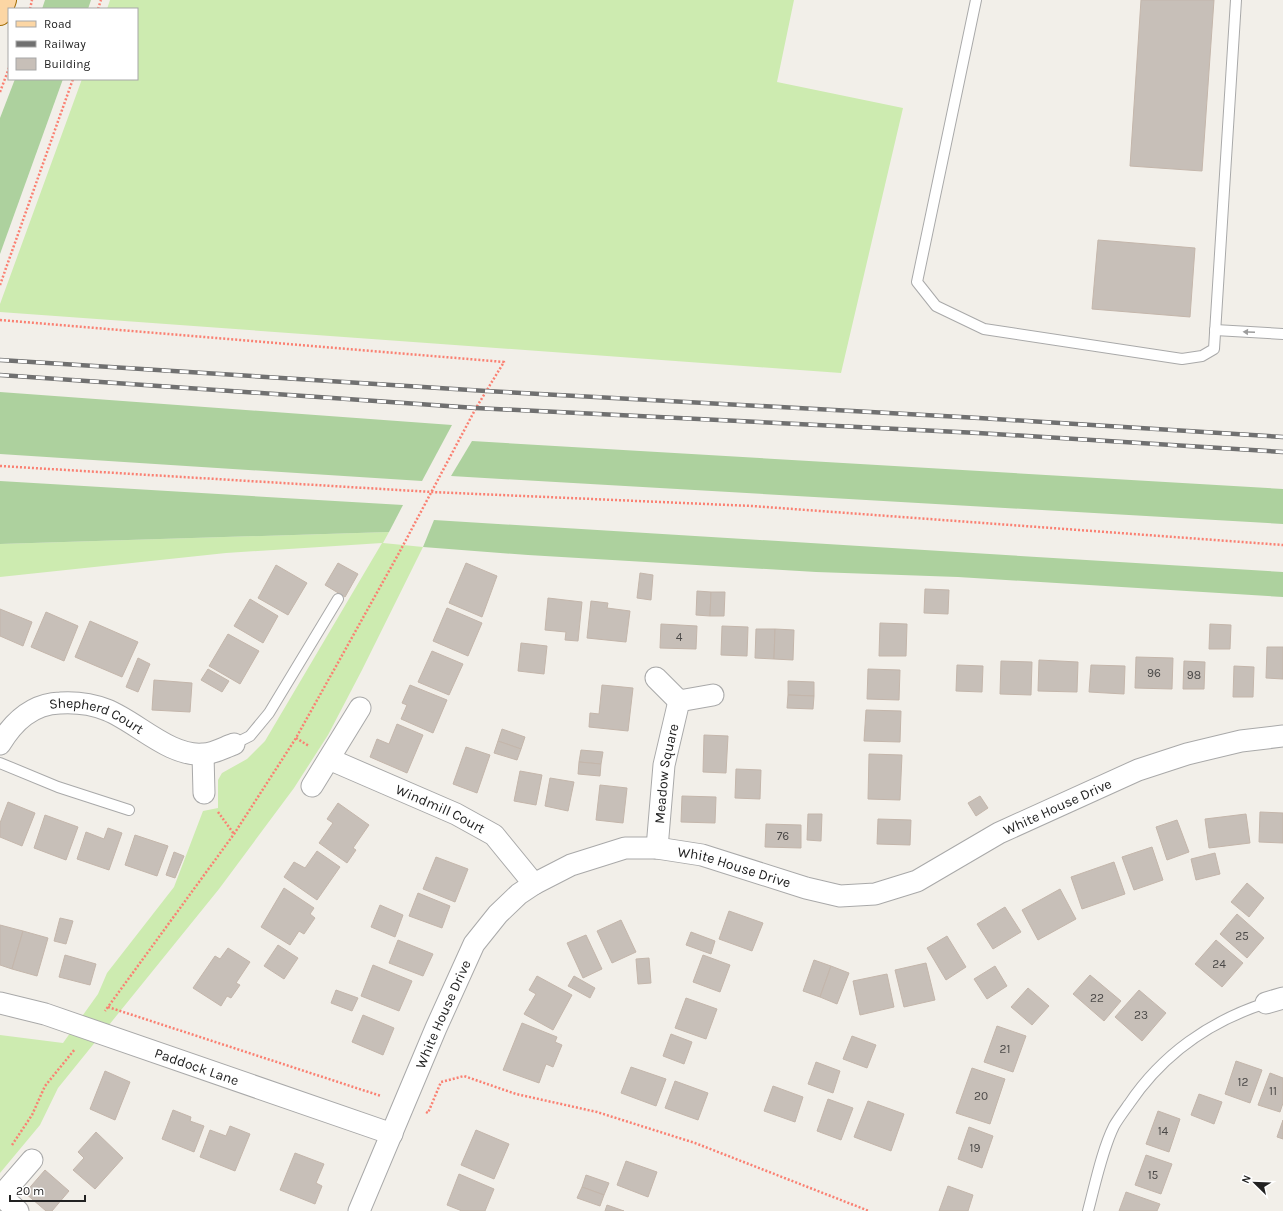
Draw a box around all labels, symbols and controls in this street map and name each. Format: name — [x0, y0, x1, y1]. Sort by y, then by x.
legend — [8, 8, 138, 80]
text: Road — [44, 17, 72, 31]
text: Railway — [44, 37, 86, 51]
text: Building — [44, 57, 91, 71]
one-way arrow — [1243, 329, 1255, 336]
house number: 4 — [676, 630, 683, 644]
house number: 96 — [1147, 666, 1161, 680]
house number: 98 — [1187, 668, 1201, 682]
street label: Shepherd Court — [48, 694, 147, 737]
street label: Meadow Square — [651, 722, 682, 824]
street label: White House Drive — [1000, 775, 1114, 838]
street label: Windmill Court — [393, 780, 488, 837]
house number: 76 — [777, 829, 789, 843]
street label: White House Drive — [677, 843, 793, 891]
house number: 25 — [1235, 929, 1249, 943]
street label: White House Drive — [411, 957, 474, 1071]
house number: 24 — [1212, 957, 1226, 971]
house number: 22 — [1090, 991, 1104, 1005]
house number: 23 — [1134, 1008, 1148, 1022]
house number: 21 — [1000, 1042, 1010, 1056]
street label: Paddock Lane — [152, 1044, 241, 1089]
house number: 12 — [1238, 1075, 1249, 1089]
house number: 11 — [1269, 1084, 1277, 1098]
house number: 20 — [974, 1089, 988, 1103]
house number: 14 — [1158, 1124, 1169, 1138]
house number: 19 — [970, 1141, 980, 1155]
north arrow — [1235, 1163, 1275, 1203]
house number: 15 — [1148, 1168, 1159, 1182]
text: N — [1239, 1173, 1254, 1185]
scale bar — [10, 1177, 85, 1203]
text: 20 m — [16, 1184, 44, 1198]

